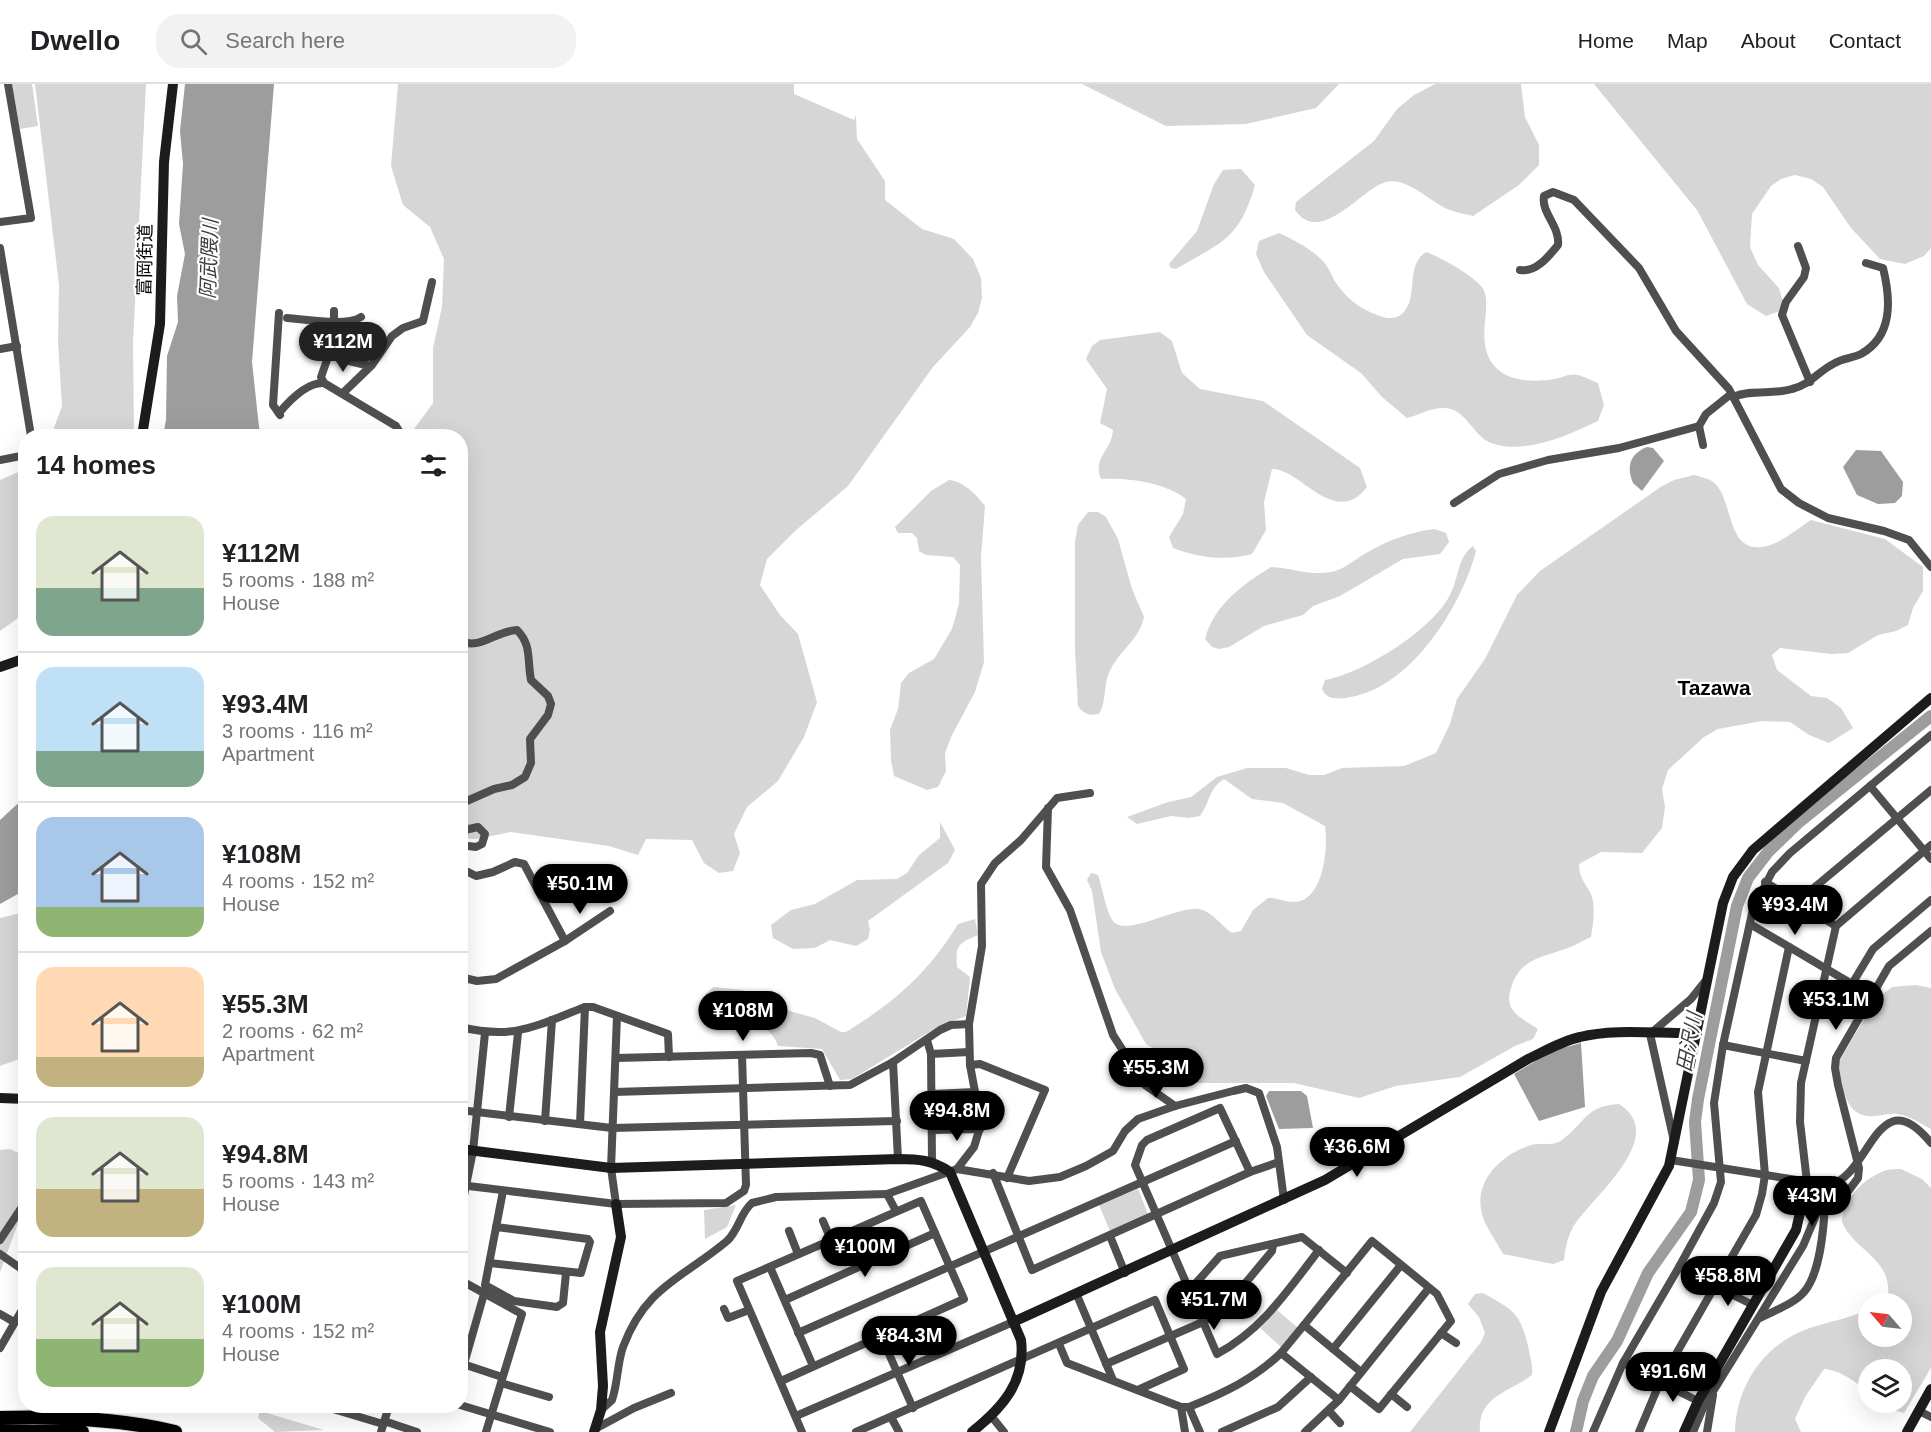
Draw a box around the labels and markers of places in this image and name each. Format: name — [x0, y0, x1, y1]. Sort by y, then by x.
pin: ¥112M — [301, 322, 385, 373]
pin: ¥50.1M — [531, 864, 629, 915]
pin: ¥93.4M — [1746, 885, 1844, 936]
pin: ¥53.1M — [1787, 980, 1885, 1031]
pin: ¥108M — [701, 991, 785, 1042]
pin: ¥55.3M — [1107, 1048, 1205, 1099]
pin: ¥94.8M — [908, 1091, 1006, 1142]
pin: ¥36.6M — [1308, 1127, 1406, 1178]
pin: ¥43M — [1776, 1176, 1848, 1227]
pin: ¥100M — [823, 1227, 907, 1278]
pin: ¥58.8M — [1679, 1256, 1777, 1307]
pin: ¥51.7M — [1165, 1280, 1263, 1331]
pin: ¥84.3M — [860, 1316, 958, 1367]
pin: ¥91.6M — [1624, 1352, 1722, 1403]

